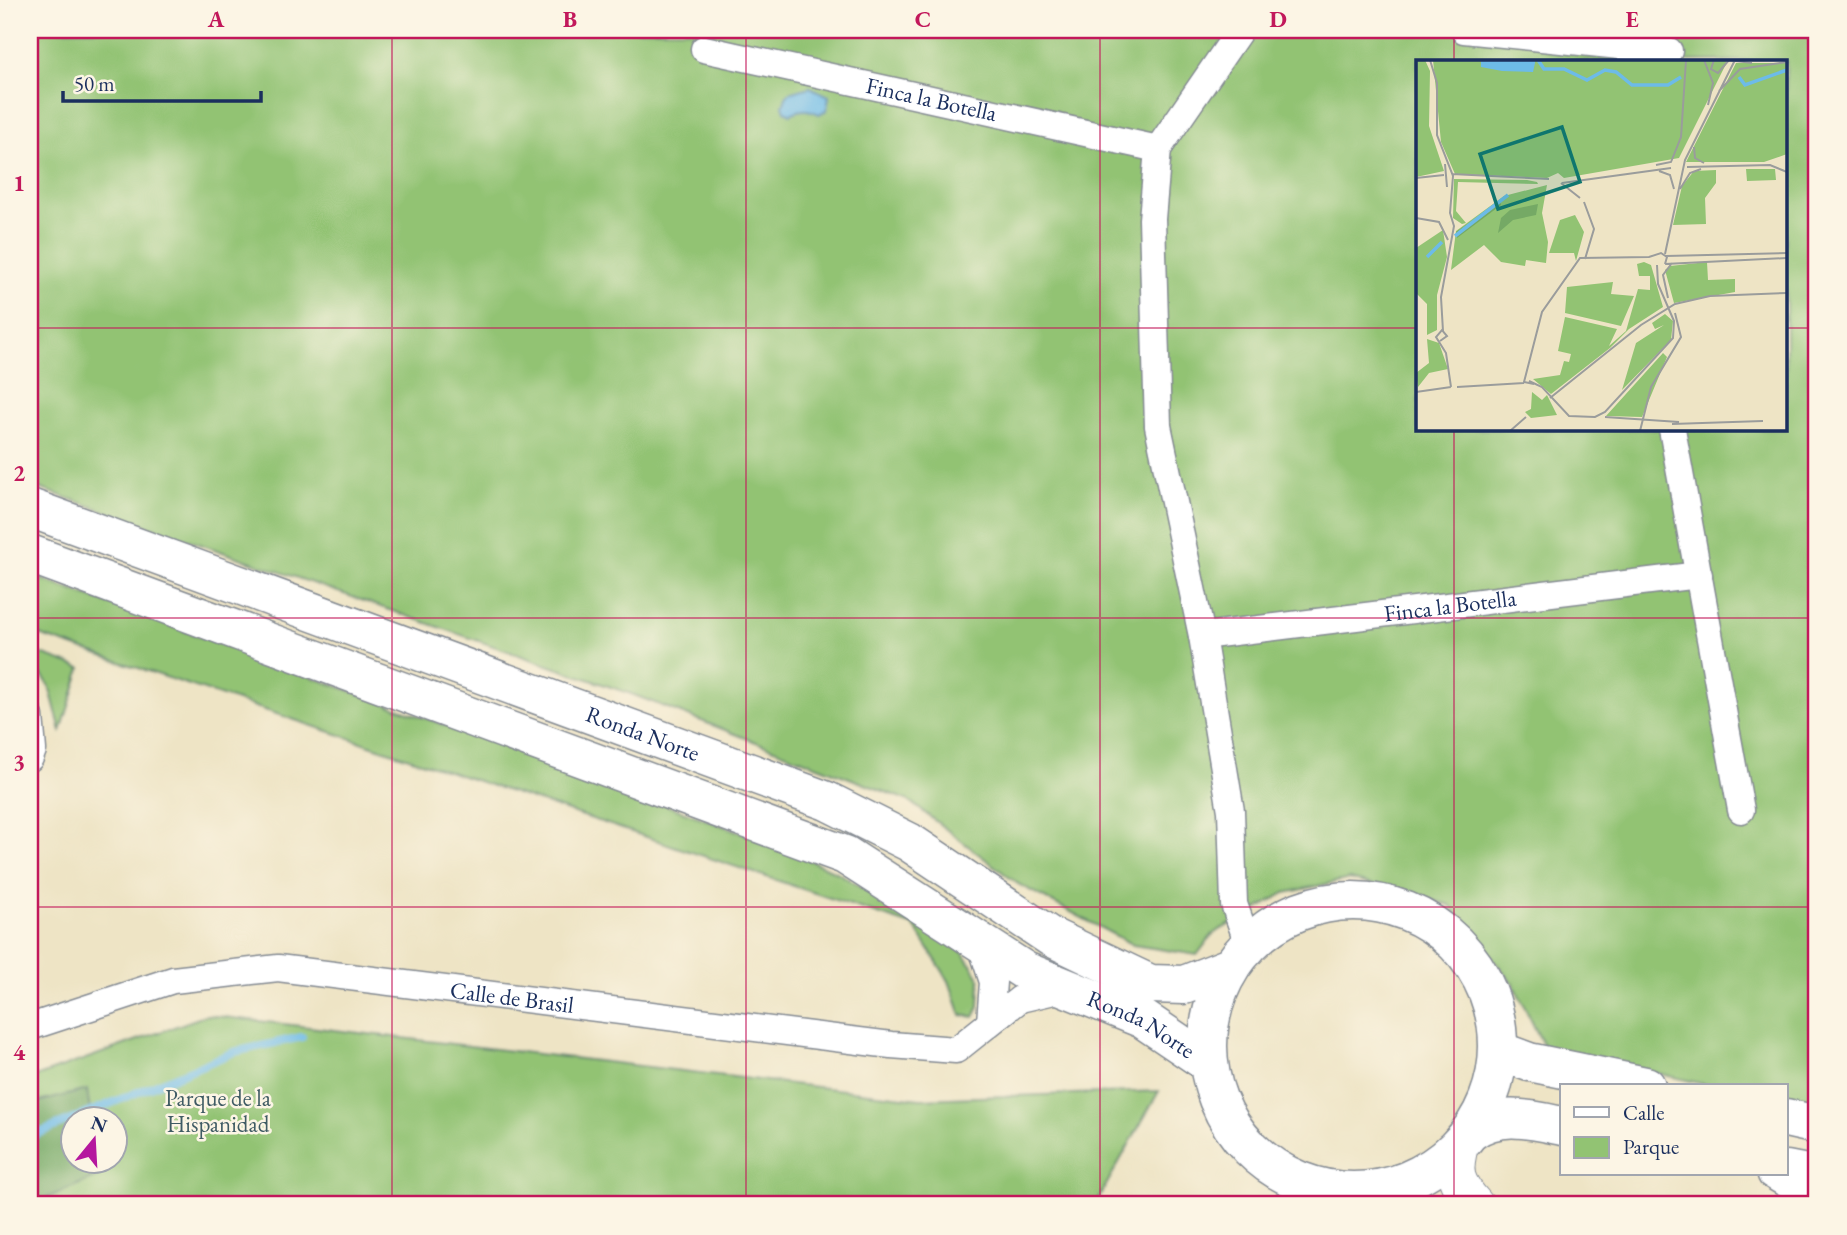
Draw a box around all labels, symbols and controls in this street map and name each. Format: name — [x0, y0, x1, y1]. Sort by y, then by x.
text: A — [207, 4, 225, 34]
text: B — [563, 4, 577, 34]
text: C — [915, 4, 931, 34]
text: D — [1269, 4, 1287, 34]
text: E — [1625, 4, 1639, 34]
scale bar — [63, 60, 261, 104]
inset map — [1416, 60, 1787, 430]
text: 50 m — [74, 70, 115, 97]
street label: Finca la Botella — [863, 70, 1001, 128]
text: 1 — [13, 168, 25, 198]
text: 2 — [13, 458, 25, 488]
street label: Finca la Botella — [1382, 582, 1519, 629]
street label: Ronda Norte — [582, 699, 704, 768]
text: 3 — [13, 747, 25, 777]
street label: Calle de Brasil — [448, 975, 576, 1020]
street label: Ronda Norte — [1083, 983, 1201, 1065]
text: 4 — [13, 1037, 26, 1067]
park label: Parque de la Hispanidad — [165, 1083, 272, 1139]
legend — [1560, 1084, 1787, 1176]
text: Calle — [1623, 1099, 1665, 1126]
north arrow — [60, 1106, 130, 1176]
text: N — [88, 1110, 111, 1139]
text: Parque — [1623, 1133, 1679, 1160]

